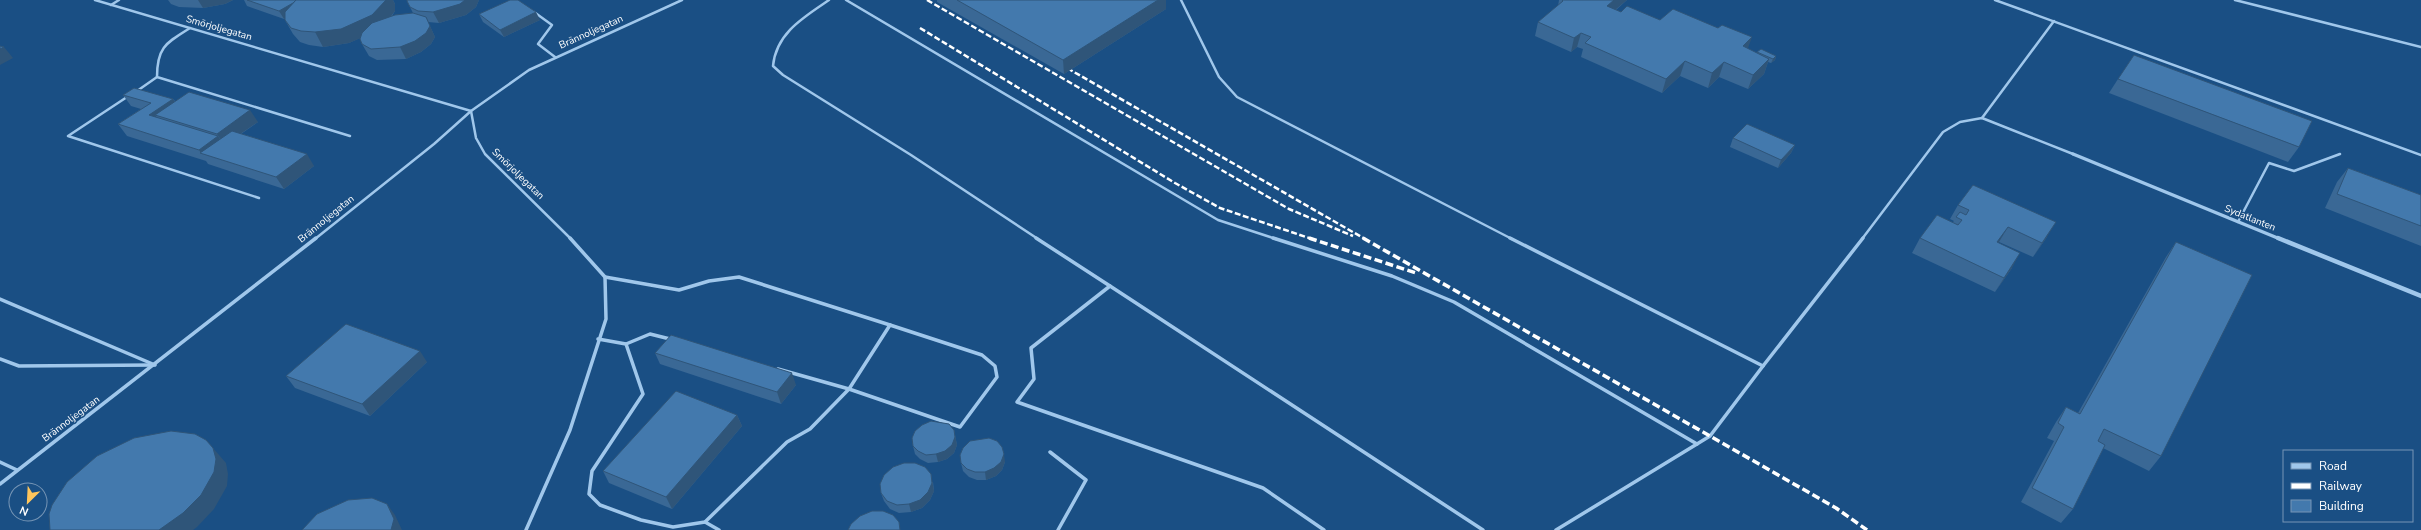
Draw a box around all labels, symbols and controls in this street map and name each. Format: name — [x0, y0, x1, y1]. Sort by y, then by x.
street label: Smörjoljegatan — [184, 12, 254, 44]
street label: Brännoljegatan — [557, 12, 625, 52]
street label: Smörjoljegatan — [489, 145, 547, 203]
street label: Brännoljegatan — [295, 192, 357, 246]
street label: Sydatlanten — [2222, 201, 2278, 235]
street label: Brännoljegatan — [39, 393, 103, 445]
legend — [2283, 450, 2413, 522]
text: Road — [2319, 458, 2347, 474]
text: Railway — [2319, 478, 2363, 494]
north arrow — [8, 482, 48, 522]
text: Building — [2319, 498, 2364, 514]
text: N — [17, 502, 31, 519]

